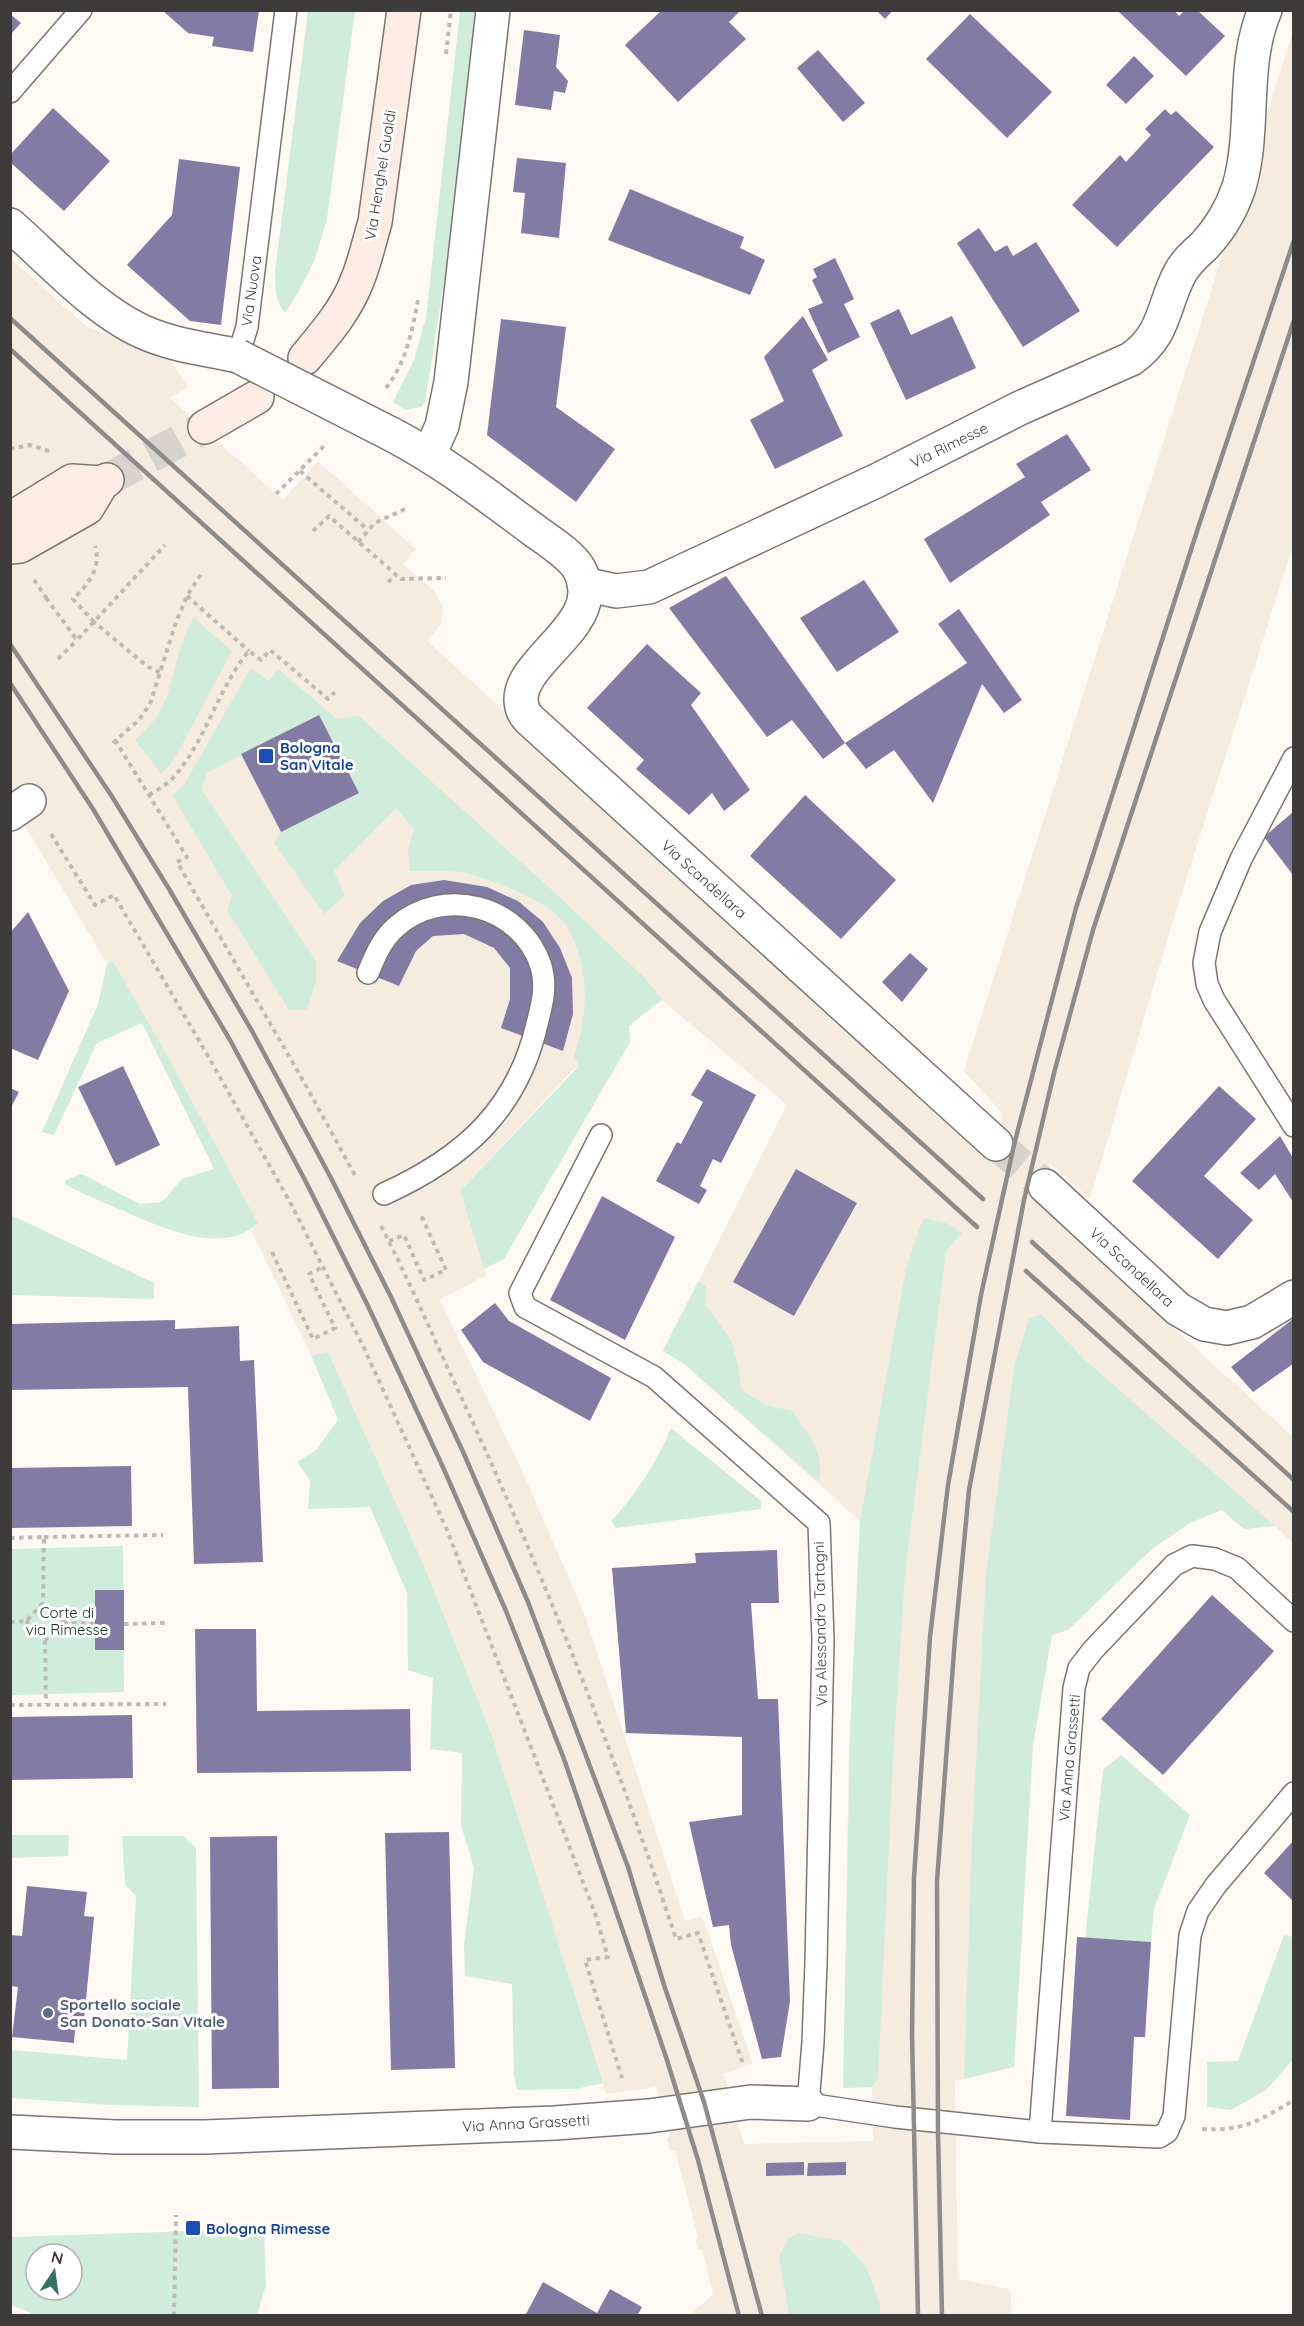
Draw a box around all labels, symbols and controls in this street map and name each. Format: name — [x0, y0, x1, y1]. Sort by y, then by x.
street label: Via Henghel Gualdi — [360, 108, 400, 242]
street label: Via Nuova — [237, 254, 265, 328]
street label: Via Rimesse — [907, 418, 991, 472]
place label: Bologna San Vitale — [280, 738, 354, 774]
marker: Bologna San Vitale — [257, 747, 275, 765]
street label: Via Scandellara — [657, 836, 751, 922]
street label: Via Scandellara — [1086, 1223, 1178, 1311]
street label: Via Alessandro Tartagni — [809, 1541, 831, 1707]
park label: Corte di via Rimesse — [26, 1603, 108, 1639]
street label: Via Anna Grassetti — [1054, 1694, 1084, 1822]
place label: Sportello sociale San Donato-San Vitale — [60, 1995, 225, 2031]
marker: Sportello sociale San Donato-San Vitale — [41, 2006, 55, 2020]
street label: Via Anna Grassetti — [462, 2110, 590, 2136]
marker: Bologna Rimesse — [184, 2219, 202, 2237]
place label: Bologna Rimesse — [206, 2219, 331, 2238]
north arrow — [24, 2242, 84, 2302]
text: N — [49, 2246, 65, 2268]

